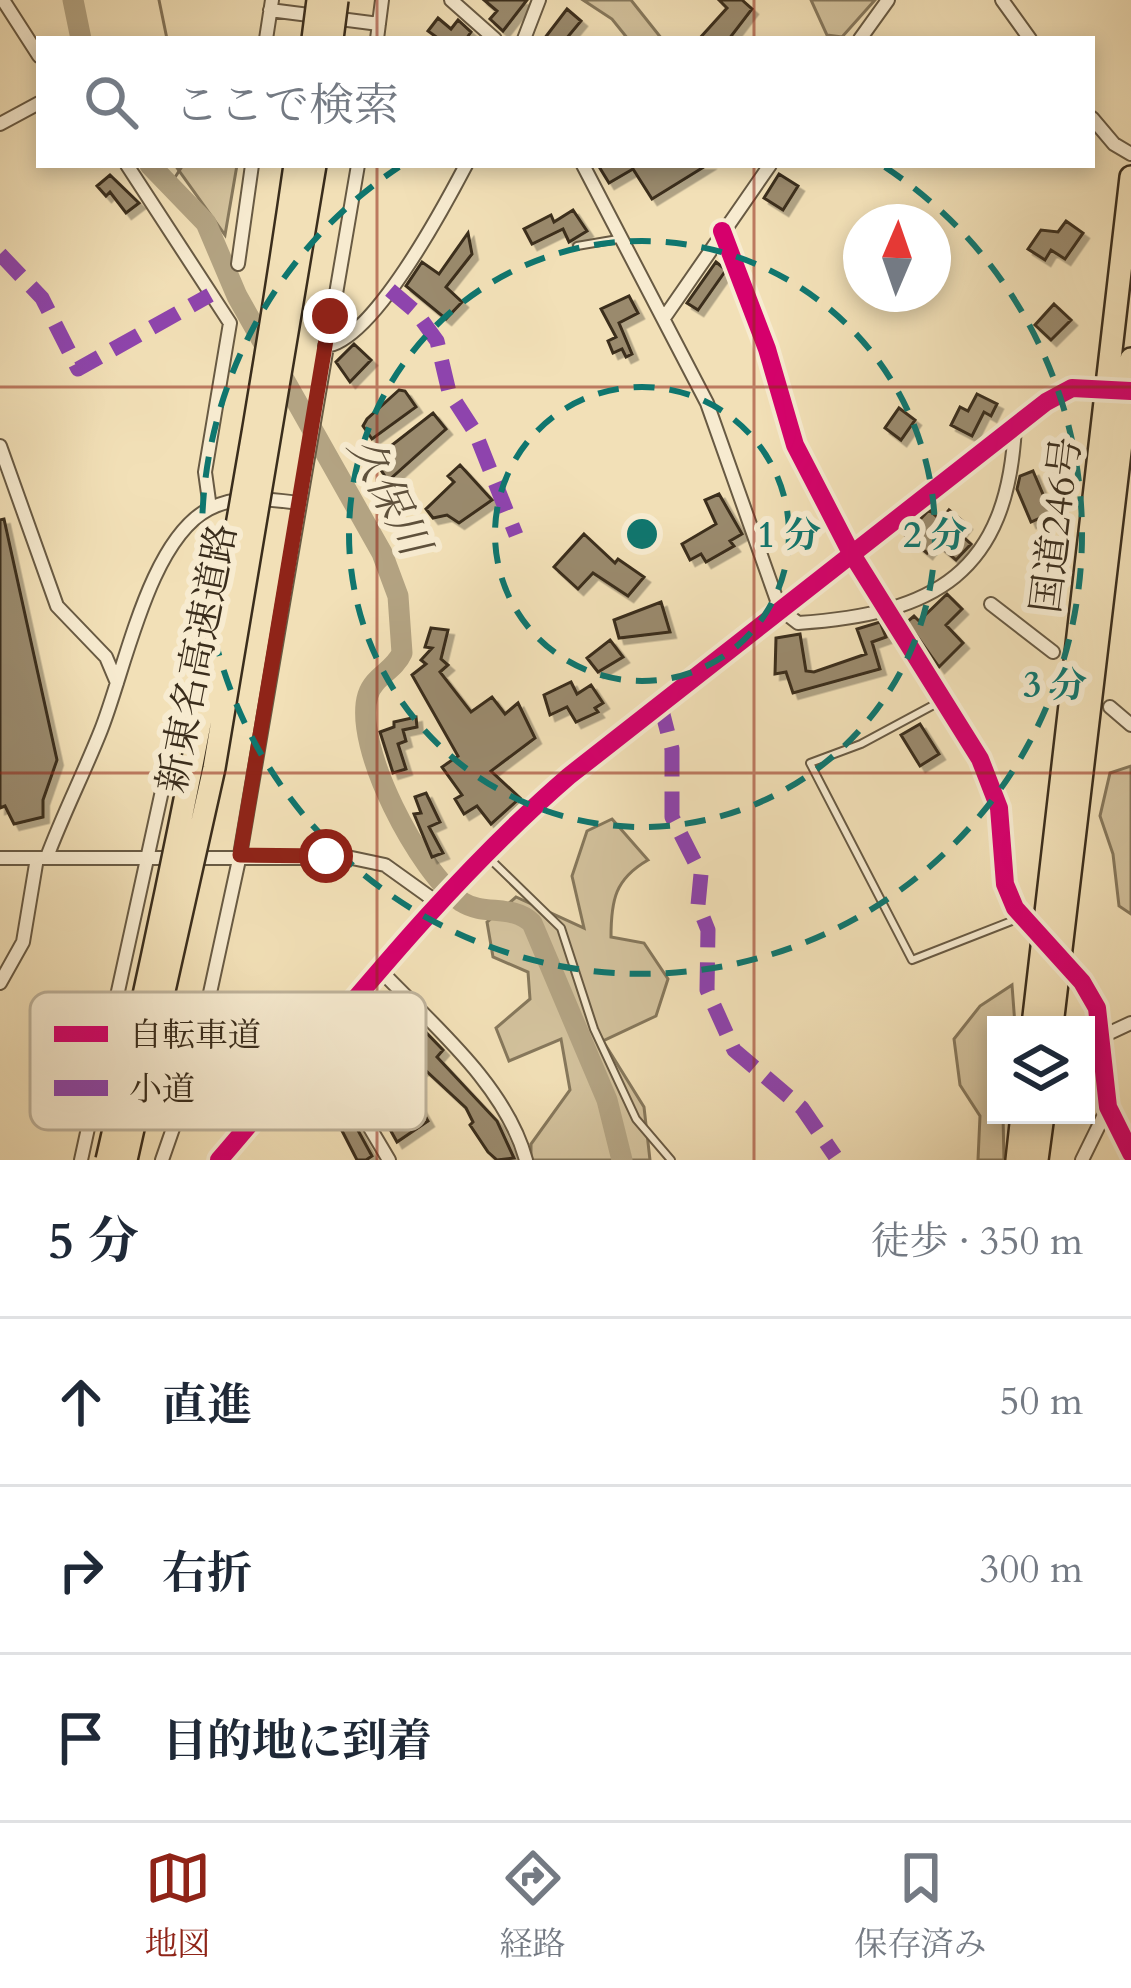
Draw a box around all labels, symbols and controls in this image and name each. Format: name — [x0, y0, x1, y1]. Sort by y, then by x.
search box — [36, 36, 1095, 168]
icon: search — [78, 69, 144, 135]
text: ここで検索 — [174, 75, 399, 136]
north arrow — [843, 204, 951, 312]
route end — [303, 289, 357, 343]
water label: 久保川 — [335, 427, 444, 568]
street label: 国道246号 — [1019, 434, 1094, 616]
text: 1 分 — [757, 511, 821, 560]
text: 2 分 — [903, 511, 967, 560]
centre of rings — [621, 513, 663, 555]
street label: 新東名高速道路 — [145, 519, 250, 797]
text: 3 分 — [1023, 661, 1087, 710]
route start — [299, 829, 353, 883]
legend — [30, 992, 426, 1130]
text: 自転車道 — [129, 1013, 261, 1058]
map controls — [987, 1016, 1095, 1124]
button: layers — [987, 1016, 1095, 1124]
text: 小道 — [129, 1067, 195, 1112]
text: 5 分 — [48, 1207, 139, 1277]
text: 徒歩 · 350 m — [871, 1215, 1083, 1268]
icon: ahead — [48, 1369, 114, 1435]
text: 直進 — [162, 1375, 252, 1436]
text: 50 m — [1000, 1375, 1083, 1428]
icon: right — [48, 1537, 114, 1603]
text: 右折 — [162, 1543, 252, 1604]
text: 300 m — [980, 1543, 1083, 1596]
icon: arrive — [48, 1705, 114, 1771]
text: 目的地に到着 — [162, 1711, 432, 1772]
tab: 地図 — [145, 1845, 211, 1967]
tab: 経路 — [500, 1845, 566, 1967]
tab: 保存済み — [855, 1845, 987, 1967]

